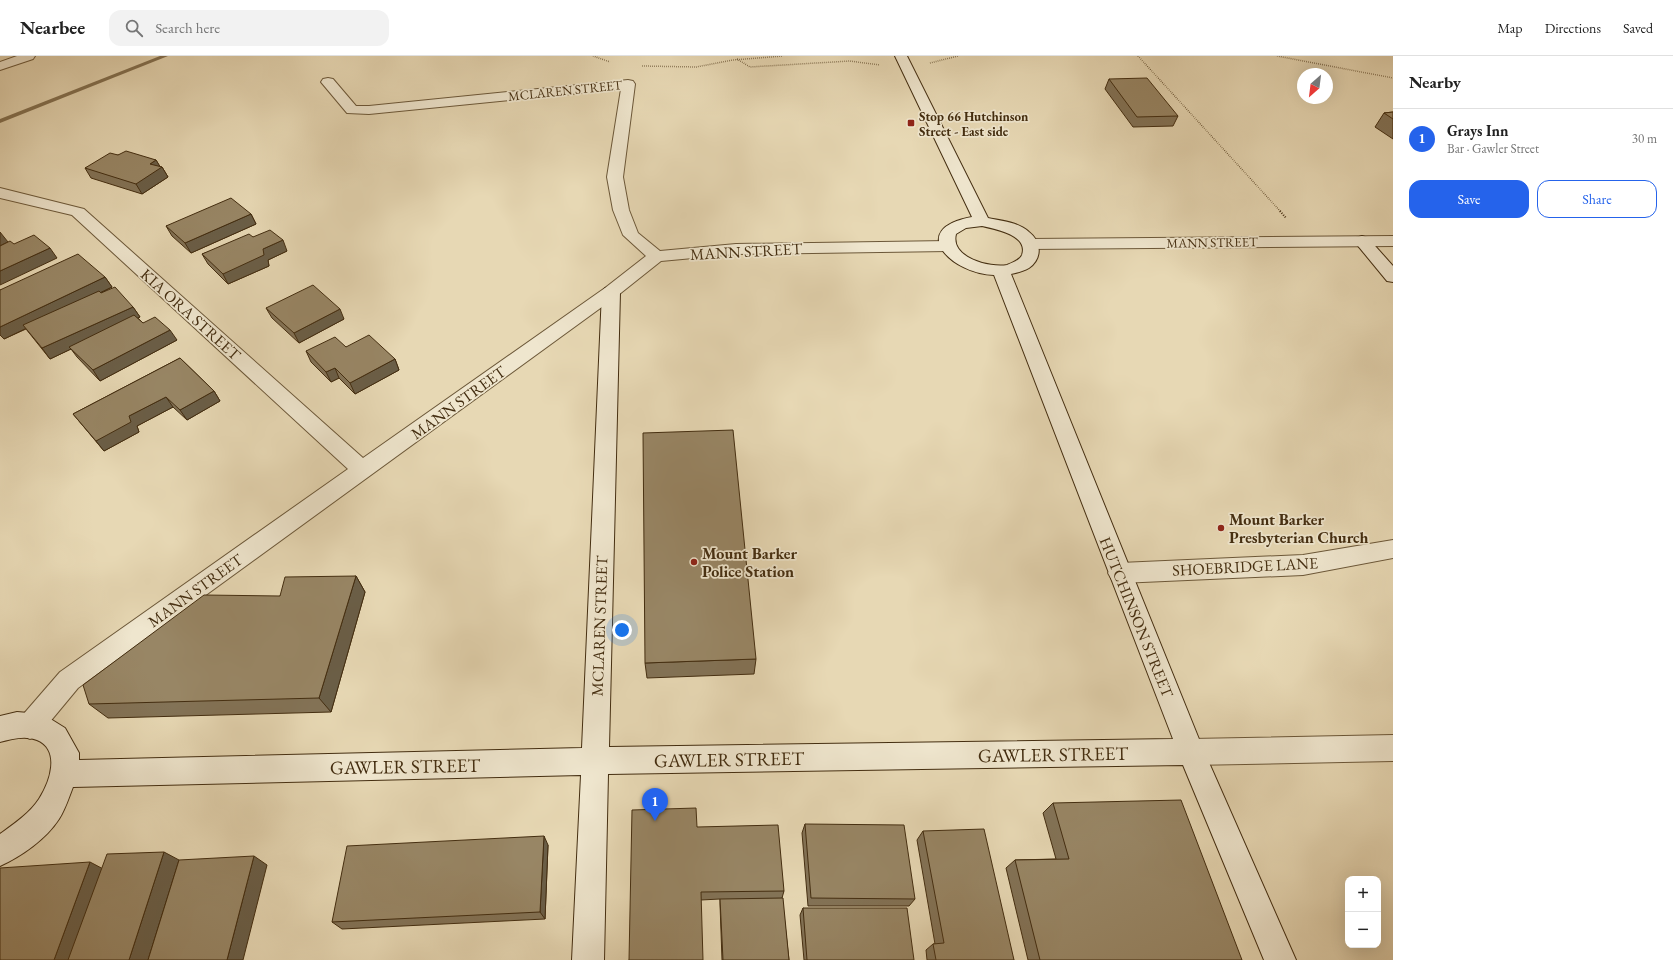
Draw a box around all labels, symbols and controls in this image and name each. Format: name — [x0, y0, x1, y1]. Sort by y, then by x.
search box — [109, 10, 389, 46]
text: Nearbee — [20, 15, 85, 40]
icon: search — [123, 17, 145, 39]
text: Search here — [155, 18, 220, 37]
text: Map — [1497, 19, 1523, 37]
text: Directions — [1545, 19, 1601, 37]
text: Saved — [1623, 19, 1653, 37]
north arrow — [1297, 68, 1333, 104]
text: Nearby — [1409, 71, 1461, 93]
street label: MCLAREN STREET — [507, 76, 623, 105]
place label: Stop 66 Hutchinson Street - East side — [919, 108, 1029, 140]
marker: Stop 66 Hutchinson Street - East side — [906, 118, 916, 128]
text: Grays Inn — [1447, 121, 1508, 140]
text: 1 — [1419, 130, 1425, 147]
text: 30 m — [1632, 130, 1657, 147]
text: Bar · Gawler Street — [1447, 140, 1539, 157]
button: Save — [1409, 180, 1529, 218]
button: Share — [1537, 180, 1657, 218]
street label: MANN STREET — [1166, 233, 1258, 252]
street label: MANN STREET — [689, 238, 803, 265]
street label: KIA ORA STREET — [136, 264, 245, 365]
street label: MANN STREET — [407, 361, 510, 444]
place label: Mount Barker Presbyterian Church — [1229, 509, 1369, 548]
marker: Mount Barker Presbyterian Church — [1216, 523, 1226, 533]
street label: HUTCHINSON STREET — [1095, 534, 1178, 701]
place label: Mount Barker Police Station — [702, 543, 798, 582]
street label: MANN STREET — [144, 549, 247, 632]
street label: SHOEBRIDGE LANE — [1172, 552, 1318, 581]
street label: MCLAREN STREET — [587, 555, 612, 697]
marker: Mount Barker Police Station — [689, 557, 699, 567]
your location — [612, 620, 632, 640]
street label: GAWLER STREET — [978, 741, 1129, 768]
street label: GAWLER STREET — [654, 746, 805, 773]
street label: GAWLER STREET — [330, 753, 481, 780]
pin: 1 — [642, 788, 668, 821]
map controls — [1345, 876, 1381, 948]
button: + — [1345, 876, 1381, 912]
button: − — [1345, 912, 1381, 948]

